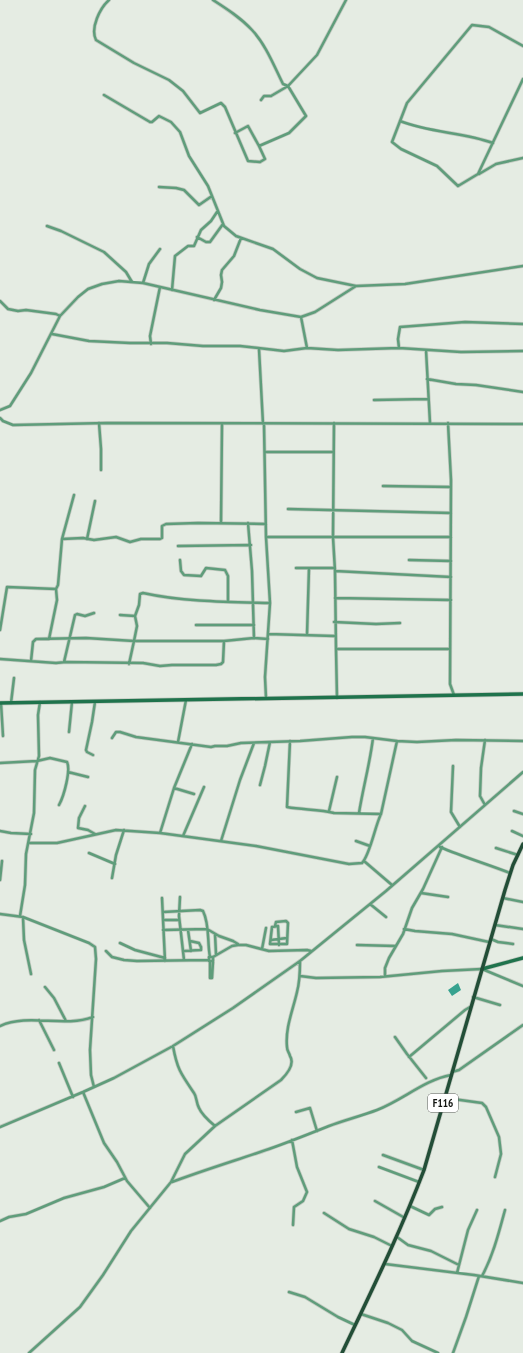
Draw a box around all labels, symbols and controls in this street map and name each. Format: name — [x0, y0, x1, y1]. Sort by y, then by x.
road number: F116 — [428, 1094, 458, 1112]

